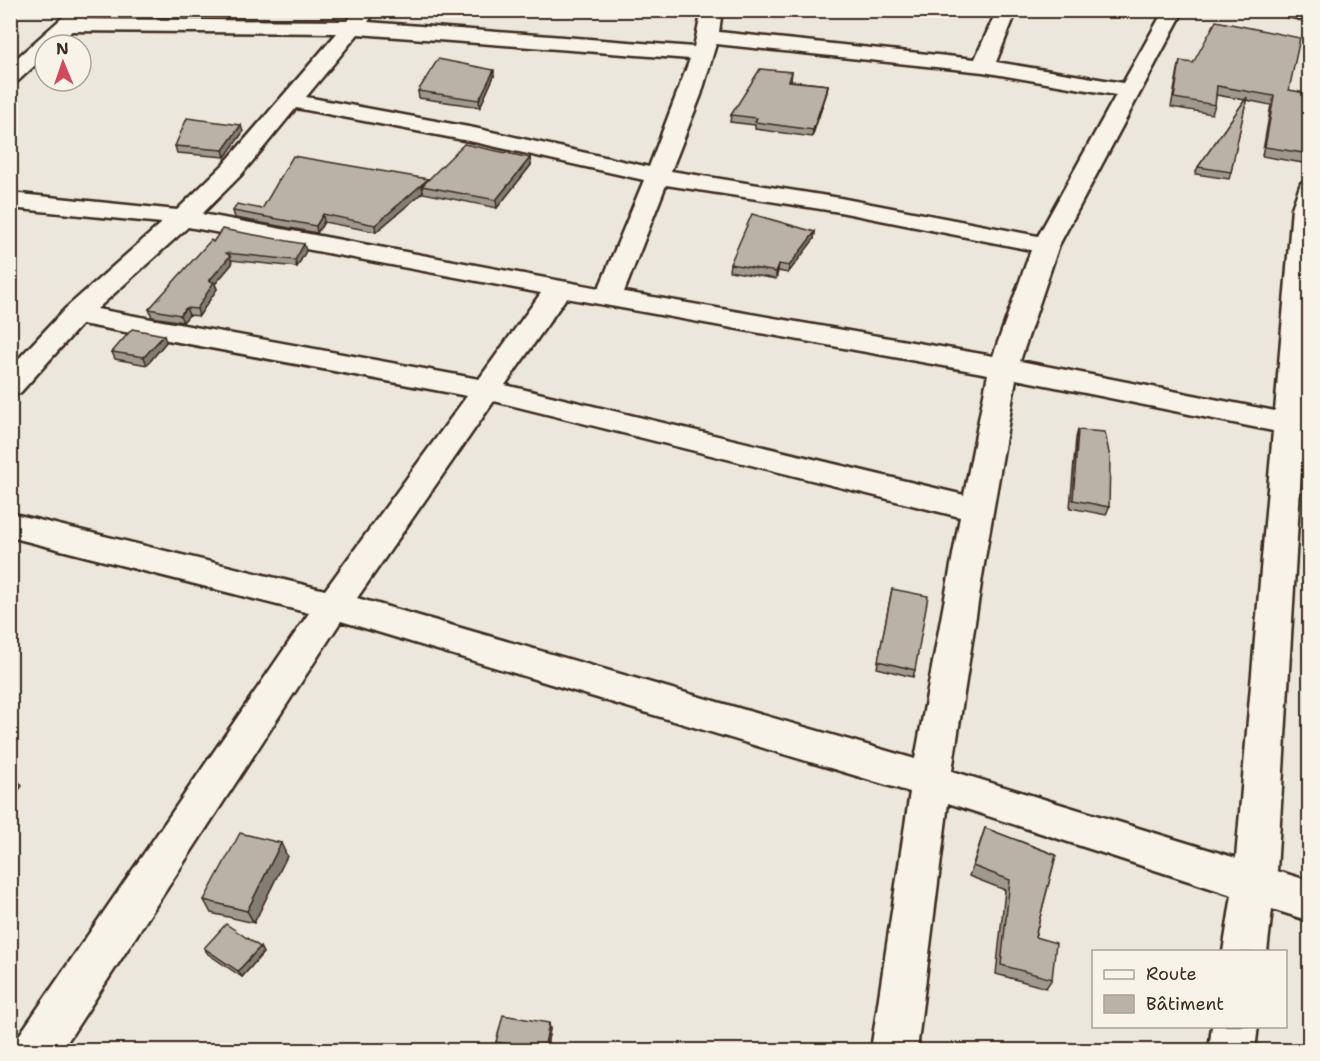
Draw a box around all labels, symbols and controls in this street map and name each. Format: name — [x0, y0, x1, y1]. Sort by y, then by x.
north arrow — [33, 33, 93, 93]
text: N — [56, 38, 69, 59]
legend — [1092, 950, 1287, 1028]
text: Route — [1146, 962, 1197, 986]
text: Bâtiment — [1146, 992, 1224, 1016]

